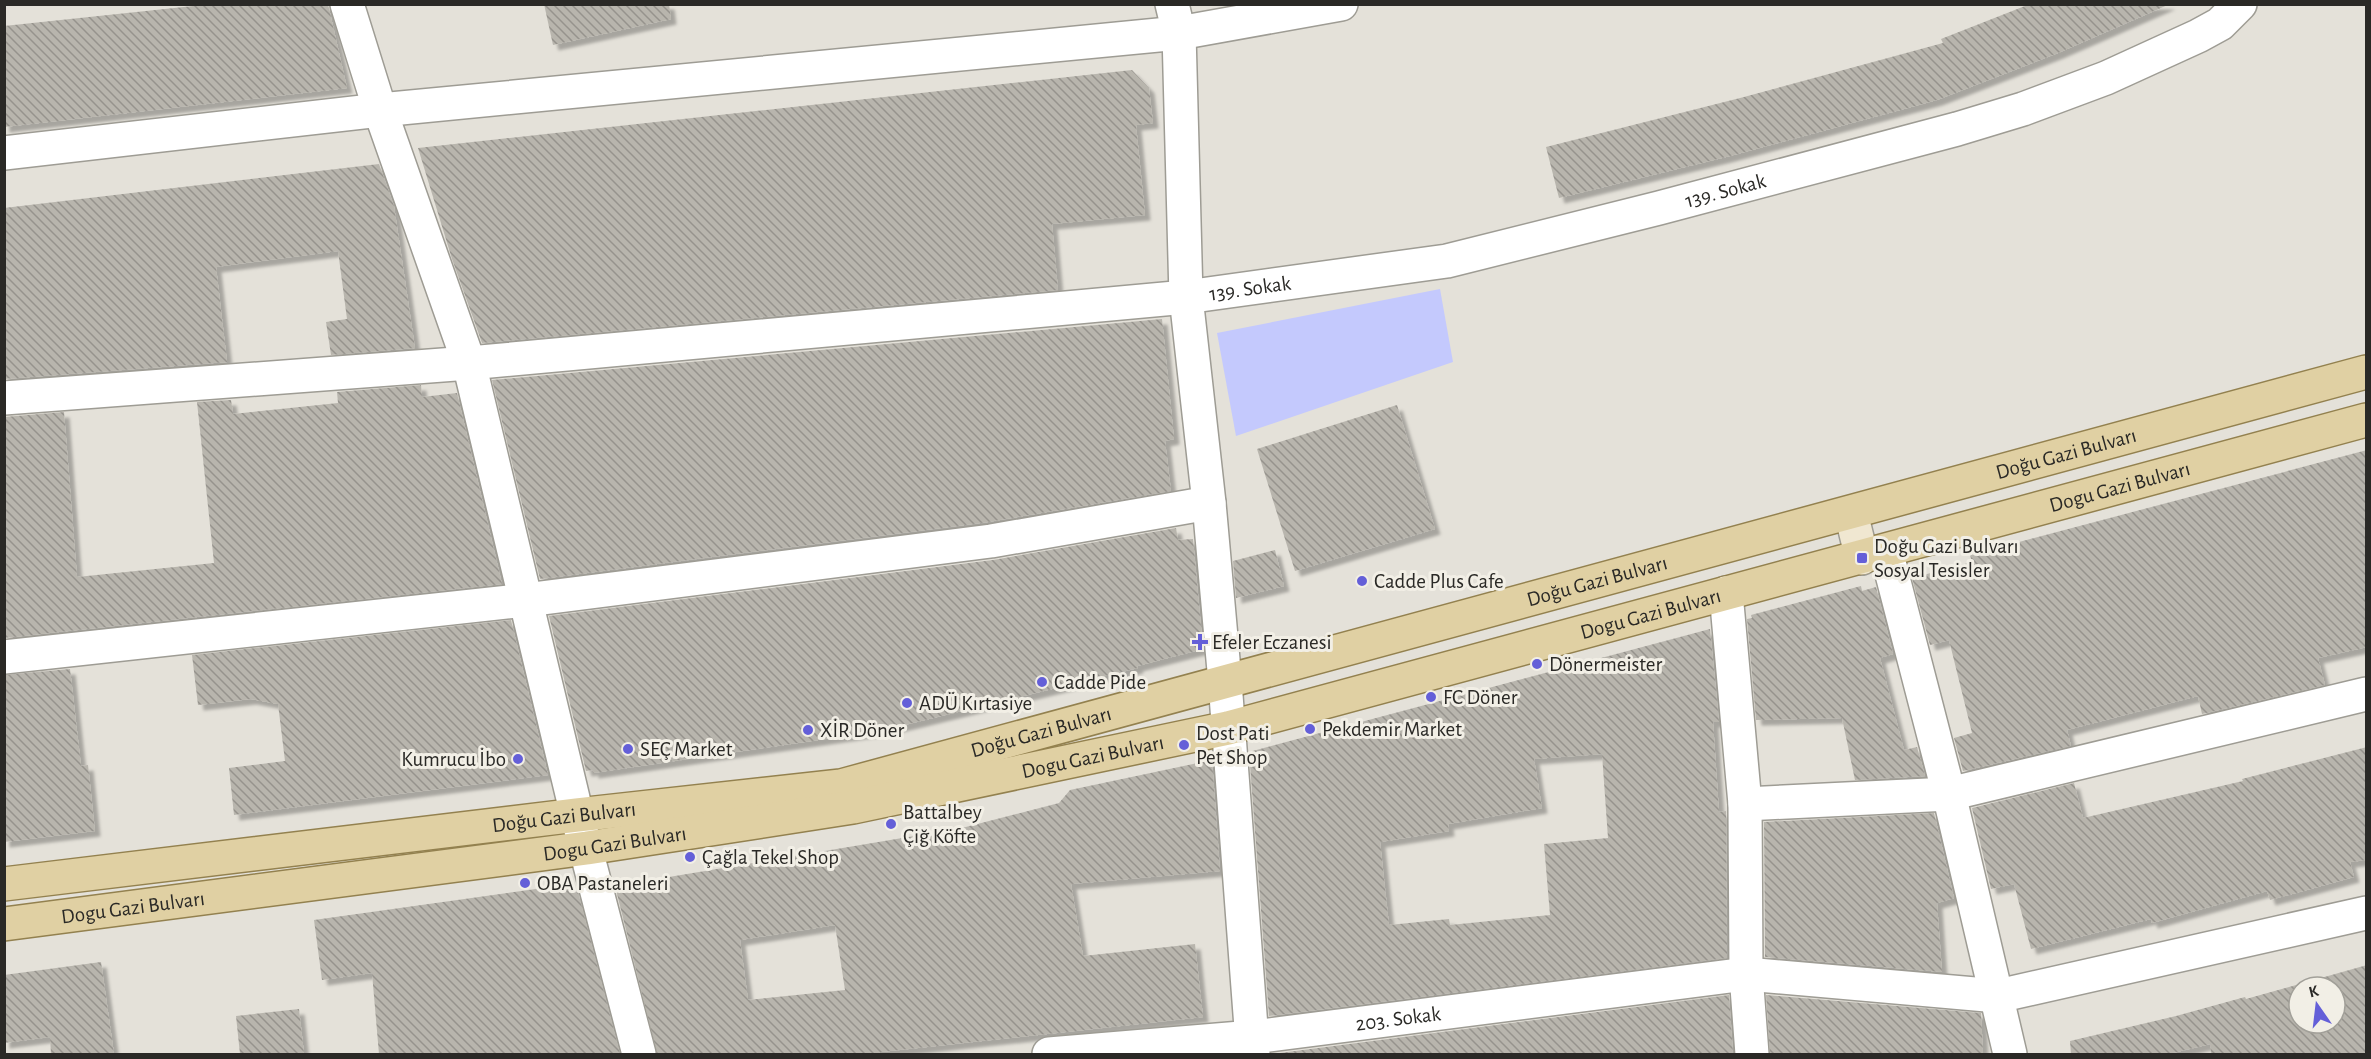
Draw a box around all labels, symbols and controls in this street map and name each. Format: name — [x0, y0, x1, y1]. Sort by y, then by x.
street label: 139. Sokak — [1683, 170, 1768, 212]
street label: 139. Sokak — [1208, 273, 1293, 305]
street label: Doğu Gazi Bulvarı — [1993, 425, 2139, 483]
street label: Dogu Gazi Bulvarı — [2047, 458, 2192, 516]
place label: Doğu Gazi Bulvarı Sosyal Tesisler — [1874, 536, 2019, 581]
marker: Doğu Gazi Bulvarı Sosyal Tesisler — [1855, 551, 1869, 565]
street label: Doğu Gazi Bulvarı — [1524, 552, 1670, 610]
place label: Cadde Plus Cafe — [1374, 571, 1504, 592]
marker: Cadde Plus Cafe — [1355, 574, 1369, 588]
street label: Dogu Gazi Bulvarı — [1578, 585, 1723, 643]
place label: Efeler Eczanesi — [1212, 632, 1332, 653]
marker: Efeler Eczanesi — [1193, 635, 1207, 649]
place label: Dönermeister — [1549, 654, 1662, 675]
marker: Dönermeister — [1530, 657, 1544, 671]
place label: Cadde Pide — [1054, 672, 1146, 693]
marker: Cadde Pide — [1035, 675, 1049, 689]
place label: FC Döner — [1443, 687, 1518, 708]
marker: FC Döner — [1424, 690, 1438, 704]
place label: ADÜ Kırtasiye — [919, 692, 1032, 714]
marker: ADÜ Kırtasiye — [900, 696, 914, 710]
street label: Doğu Gazi Bulvarı — [969, 703, 1114, 761]
place label: XİR Döner — [820, 719, 904, 741]
place label: Pekdemir Market — [1322, 719, 1462, 740]
marker: Pekdemir Market — [1303, 722, 1317, 736]
marker: XİR Döner — [801, 723, 815, 737]
place label: Dost Pati Pet Shop — [1196, 723, 1270, 768]
street label: Dogu Gazi Bulvarı — [1020, 732, 1166, 782]
marker: Dost Pati Pet Shop — [1177, 738, 1191, 752]
place label: SEÇ Market — [640, 739, 733, 760]
marker: SEÇ Market — [621, 742, 635, 756]
place label: Kumrucu İbo — [401, 748, 506, 770]
marker: Kumrucu İbo — [511, 752, 525, 766]
street label: Doğu Gazi Bulvarı — [491, 799, 637, 836]
place label: Battalbey Çiğ Köfte — [903, 802, 982, 847]
marker: Battalbey Çiğ Köfte — [884, 817, 898, 831]
street label: Dogu Gazi Bulvarı — [542, 823, 688, 865]
place label: Çağla Tekel Shop — [702, 847, 839, 868]
marker: Çağla Tekel Shop — [683, 850, 697, 864]
place label: OBA Pastaneleri — [537, 873, 669, 894]
marker: OBA Pastaneleri — [518, 876, 532, 890]
street label: Dogu Gazi Bulvarı — [60, 888, 206, 927]
north arrow — [2287, 975, 2347, 1035]
text: K — [2307, 982, 2321, 1000]
street label: 203. Sokak — [1354, 1003, 1443, 1035]

